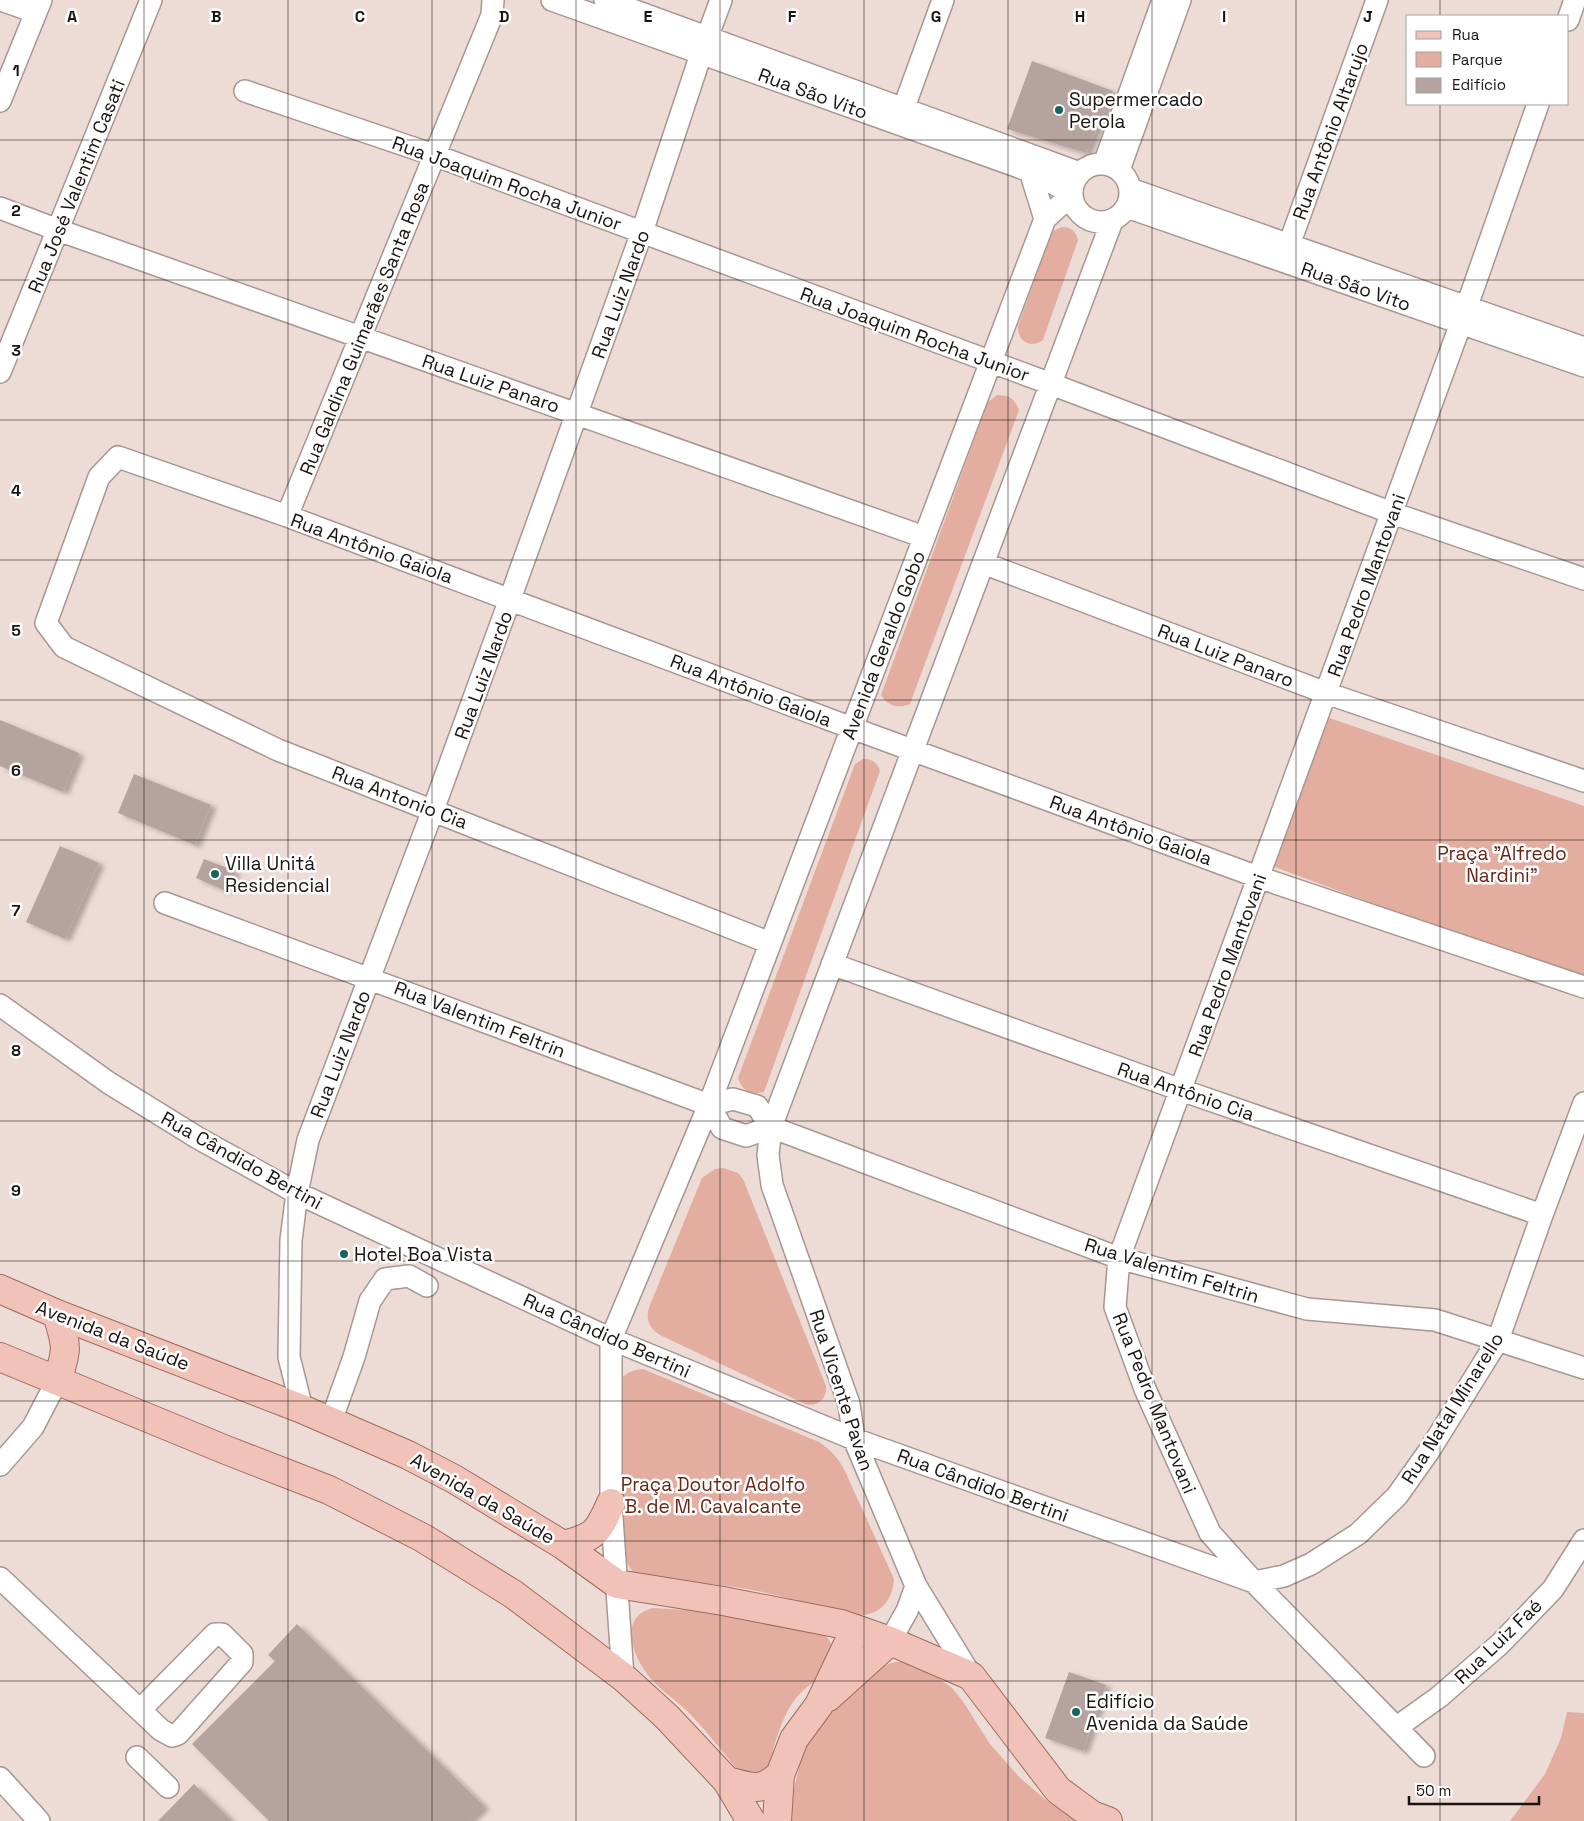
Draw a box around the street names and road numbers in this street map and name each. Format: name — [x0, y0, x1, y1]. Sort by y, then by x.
street label: Rua Antônio Altarujo — [1287, 39, 1374, 223]
street label: Rua São Vito — [755, 62, 871, 125]
street label: Rua José Valentim Casati — [22, 76, 131, 297]
street label: Rua Joaquim Rocha Junior — [389, 130, 625, 237]
street label: Rua Galdina Guimarães Santa Rosa — [294, 178, 435, 479]
street label: Rua Luiz Nardo — [586, 226, 655, 362]
street label: Rua São Vito — [1298, 256, 1414, 317]
street label: Rua Joaquim Rocha Junior — [797, 281, 1033, 388]
street label: Rua Luiz Panaro — [419, 348, 563, 419]
street label: Rua Pedro Mantovani — [1322, 490, 1411, 680]
street label: Rua Antônio Gaiola — [287, 507, 457, 589]
street label: Avenida Geraldo Gobo — [836, 547, 931, 743]
street label: Rua Luiz Nardo — [449, 607, 518, 743]
street label: Rua Luiz Panaro — [1154, 618, 1298, 693]
street label: Rua Antônio Gaiola — [667, 648, 835, 733]
street label: Rua Antonio Cia — [328, 760, 471, 835]
street label: Rua Antônio Gaiola — [1046, 789, 1216, 871]
street label: Rua Pedro Mantovani — [1183, 870, 1272, 1060]
street label: Rua Valentim Feltrin — [391, 975, 569, 1064]
street label: Rua Luiz Nardo — [305, 987, 376, 1122]
street label: Rua Antônio Cia — [1114, 1056, 1258, 1127]
street label: Rua Cândido Bertini — [157, 1106, 327, 1215]
street label: Rua Valentim Feltrin — [1081, 1232, 1262, 1309]
street label: Rua Cândido Bertini — [519, 1287, 694, 1384]
street label: Avenida da Saúde — [32, 1295, 193, 1376]
street label: Rua Vicente Pavan — [804, 1306, 879, 1474]
street label: Rua Pedro Mantovani — [1107, 1309, 1202, 1497]
street label: Rua Natal Minarello — [1396, 1328, 1509, 1489]
street label: Rua Cândido Bertini — [894, 1443, 1072, 1528]
street label: Avenida da Saúde — [406, 1447, 559, 1550]
street label: Rua Luiz Faé — [1449, 1593, 1548, 1690]

